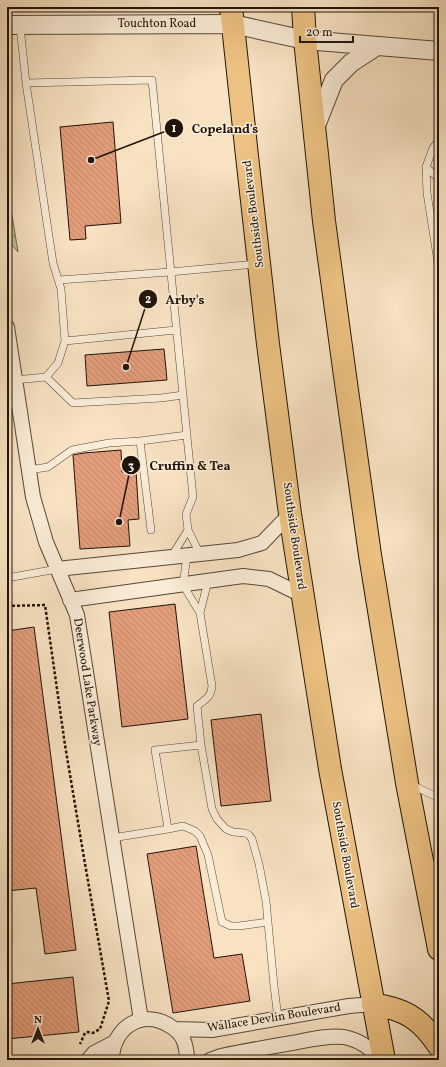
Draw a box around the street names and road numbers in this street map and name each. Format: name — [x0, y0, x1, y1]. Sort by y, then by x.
street label: Touchton Road — [118, 16, 197, 32]
street label: Southside Boulevard — [239, 159, 269, 269]
street label: Southside Boulevard — [279, 481, 310, 591]
street label: Deerwood Lake Parkway — [69, 617, 105, 748]
street label: Southside Boulevard — [328, 800, 362, 910]
street label: Wallace Devlin Boulevard — [206, 999, 342, 1036]

